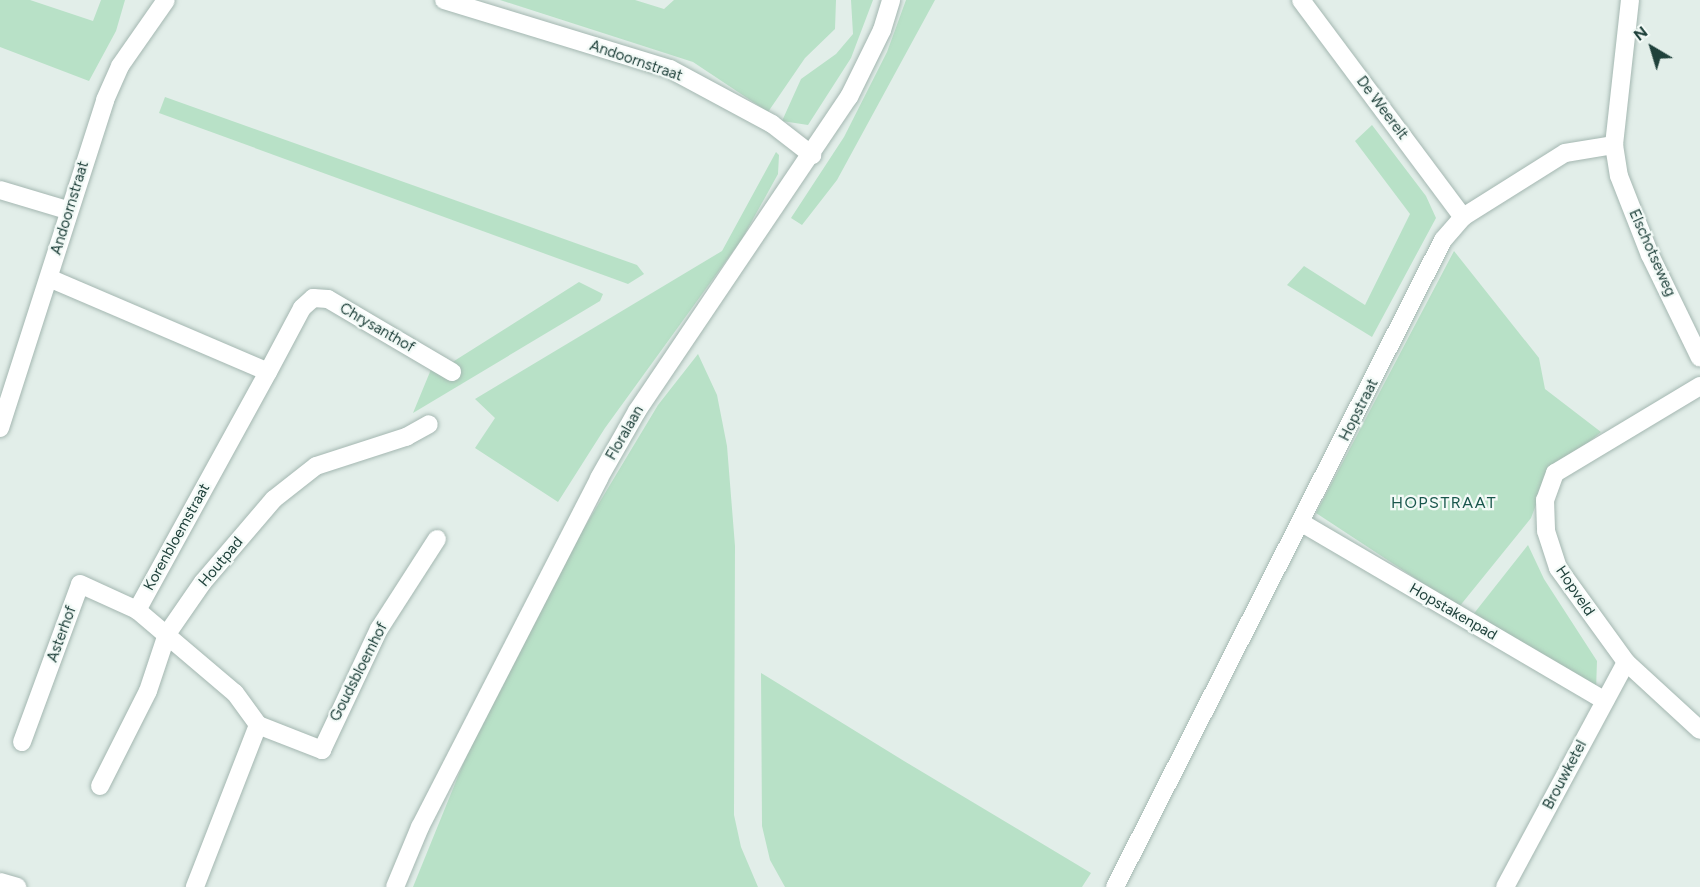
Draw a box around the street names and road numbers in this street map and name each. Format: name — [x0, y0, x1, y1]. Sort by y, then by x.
street label: Andoornstraat — [587, 37, 685, 85]
street label: De Weerelt — [1352, 73, 1412, 143]
street label: Andoornstraat — [47, 159, 93, 257]
street label: Elschotseweg — [1625, 207, 1679, 299]
street label: Chrysanthof — [336, 299, 418, 357]
street label: Hopstraat — [1336, 376, 1382, 444]
street label: Floralaan — [602, 403, 648, 463]
street label: Korenbloemstraat — [140, 480, 214, 594]
street label: Houtpad — [195, 533, 247, 591]
street label: Hopveld — [1552, 563, 1598, 619]
street label: Hopstakenpad — [1406, 580, 1500, 644]
street label: Asterhof — [44, 603, 80, 665]
street label: Goudsbloemhof — [326, 620, 392, 724]
street label: Brouwketel — [1539, 737, 1591, 813]

